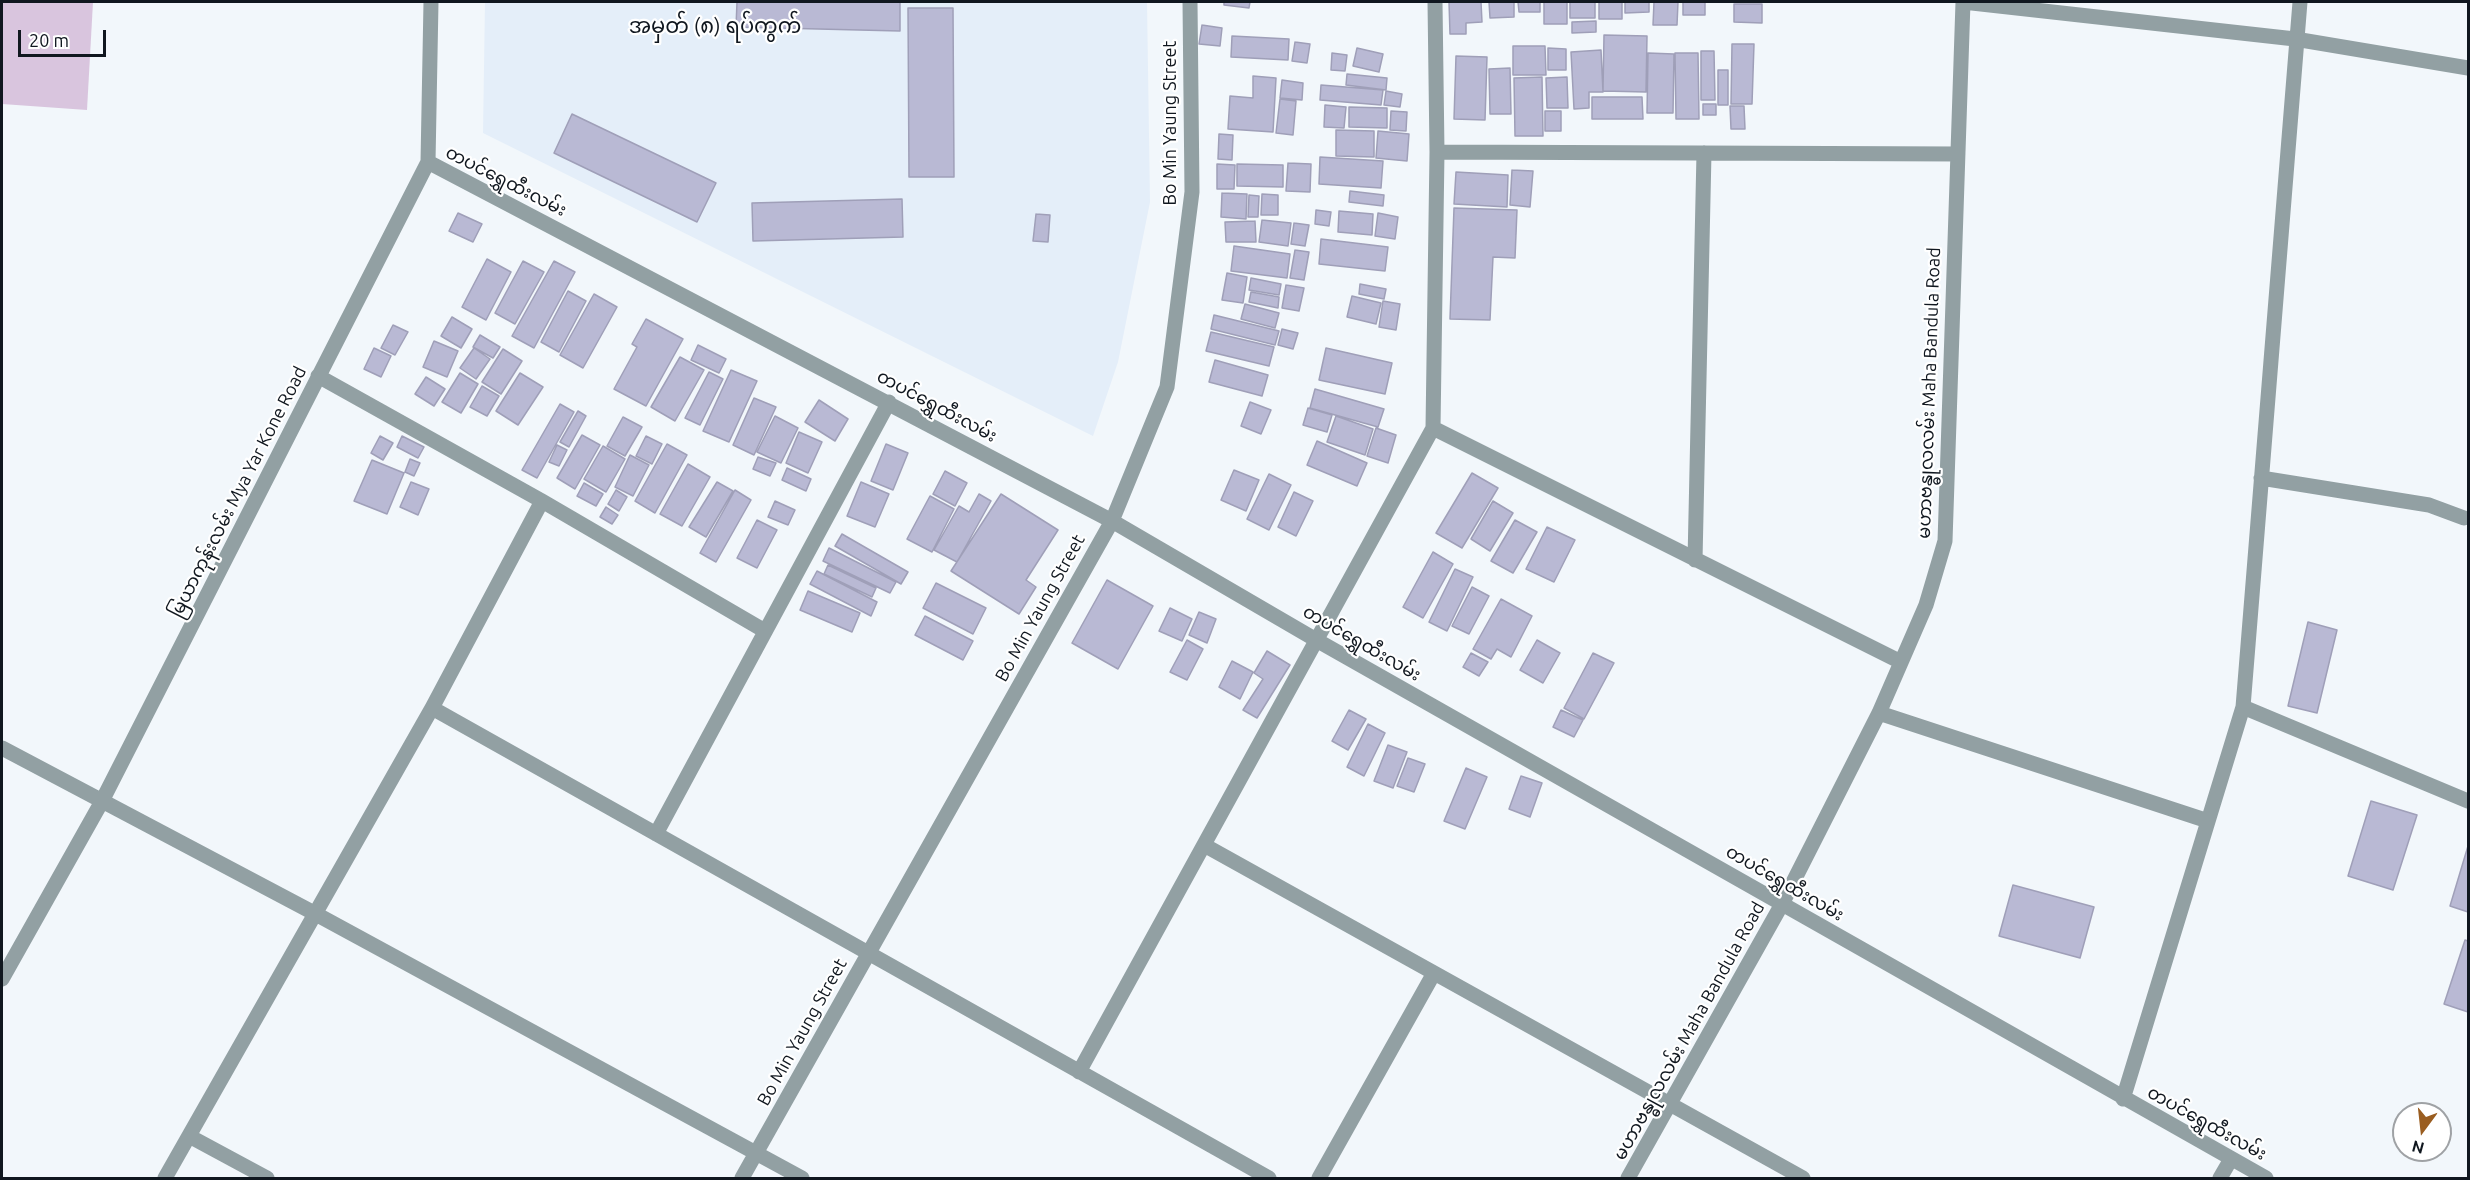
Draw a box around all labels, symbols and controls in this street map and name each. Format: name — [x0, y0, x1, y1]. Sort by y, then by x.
district label: အမှတ် (၈) ရပ်ကွက် — [629, 13, 801, 39]
scale bar — [21, 18, 110, 56]
text: 20 m — [29, 30, 69, 50]
street label: Bo Min Yaung Street — [1159, 41, 1181, 205]
street label: တပင်ရွှေထီးလမ်း — [442, 141, 570, 221]
street label: မဟာဗန္ဓုလလမ်း Maha Bandula Road — [1913, 247, 1945, 539]
street label: မြယာကုန်းလမ်း Mya Yar Kone Road — [165, 363, 311, 621]
street label: တပင်ရွှေထီးလမ်း — [873, 365, 1001, 447]
street label: Bo Min Yaung Street — [991, 531, 1089, 685]
street label: တပင်ရွှေထီးလမ်း — [1299, 600, 1425, 686]
street label: တပင်ရွှေထီးလမ်း — [1722, 840, 1848, 926]
street label: မဟာဗန္ဓုလလမ်း Maha Bandula Road — [1609, 898, 1769, 1164]
street label: Bo Min Yaung Street — [753, 955, 851, 1109]
street label: တပင်ရွှေထီးလမ်း — [2144, 1081, 2270, 1165]
north arrow — [2392, 1102, 2452, 1162]
text: N — [2410, 1137, 2426, 1158]

